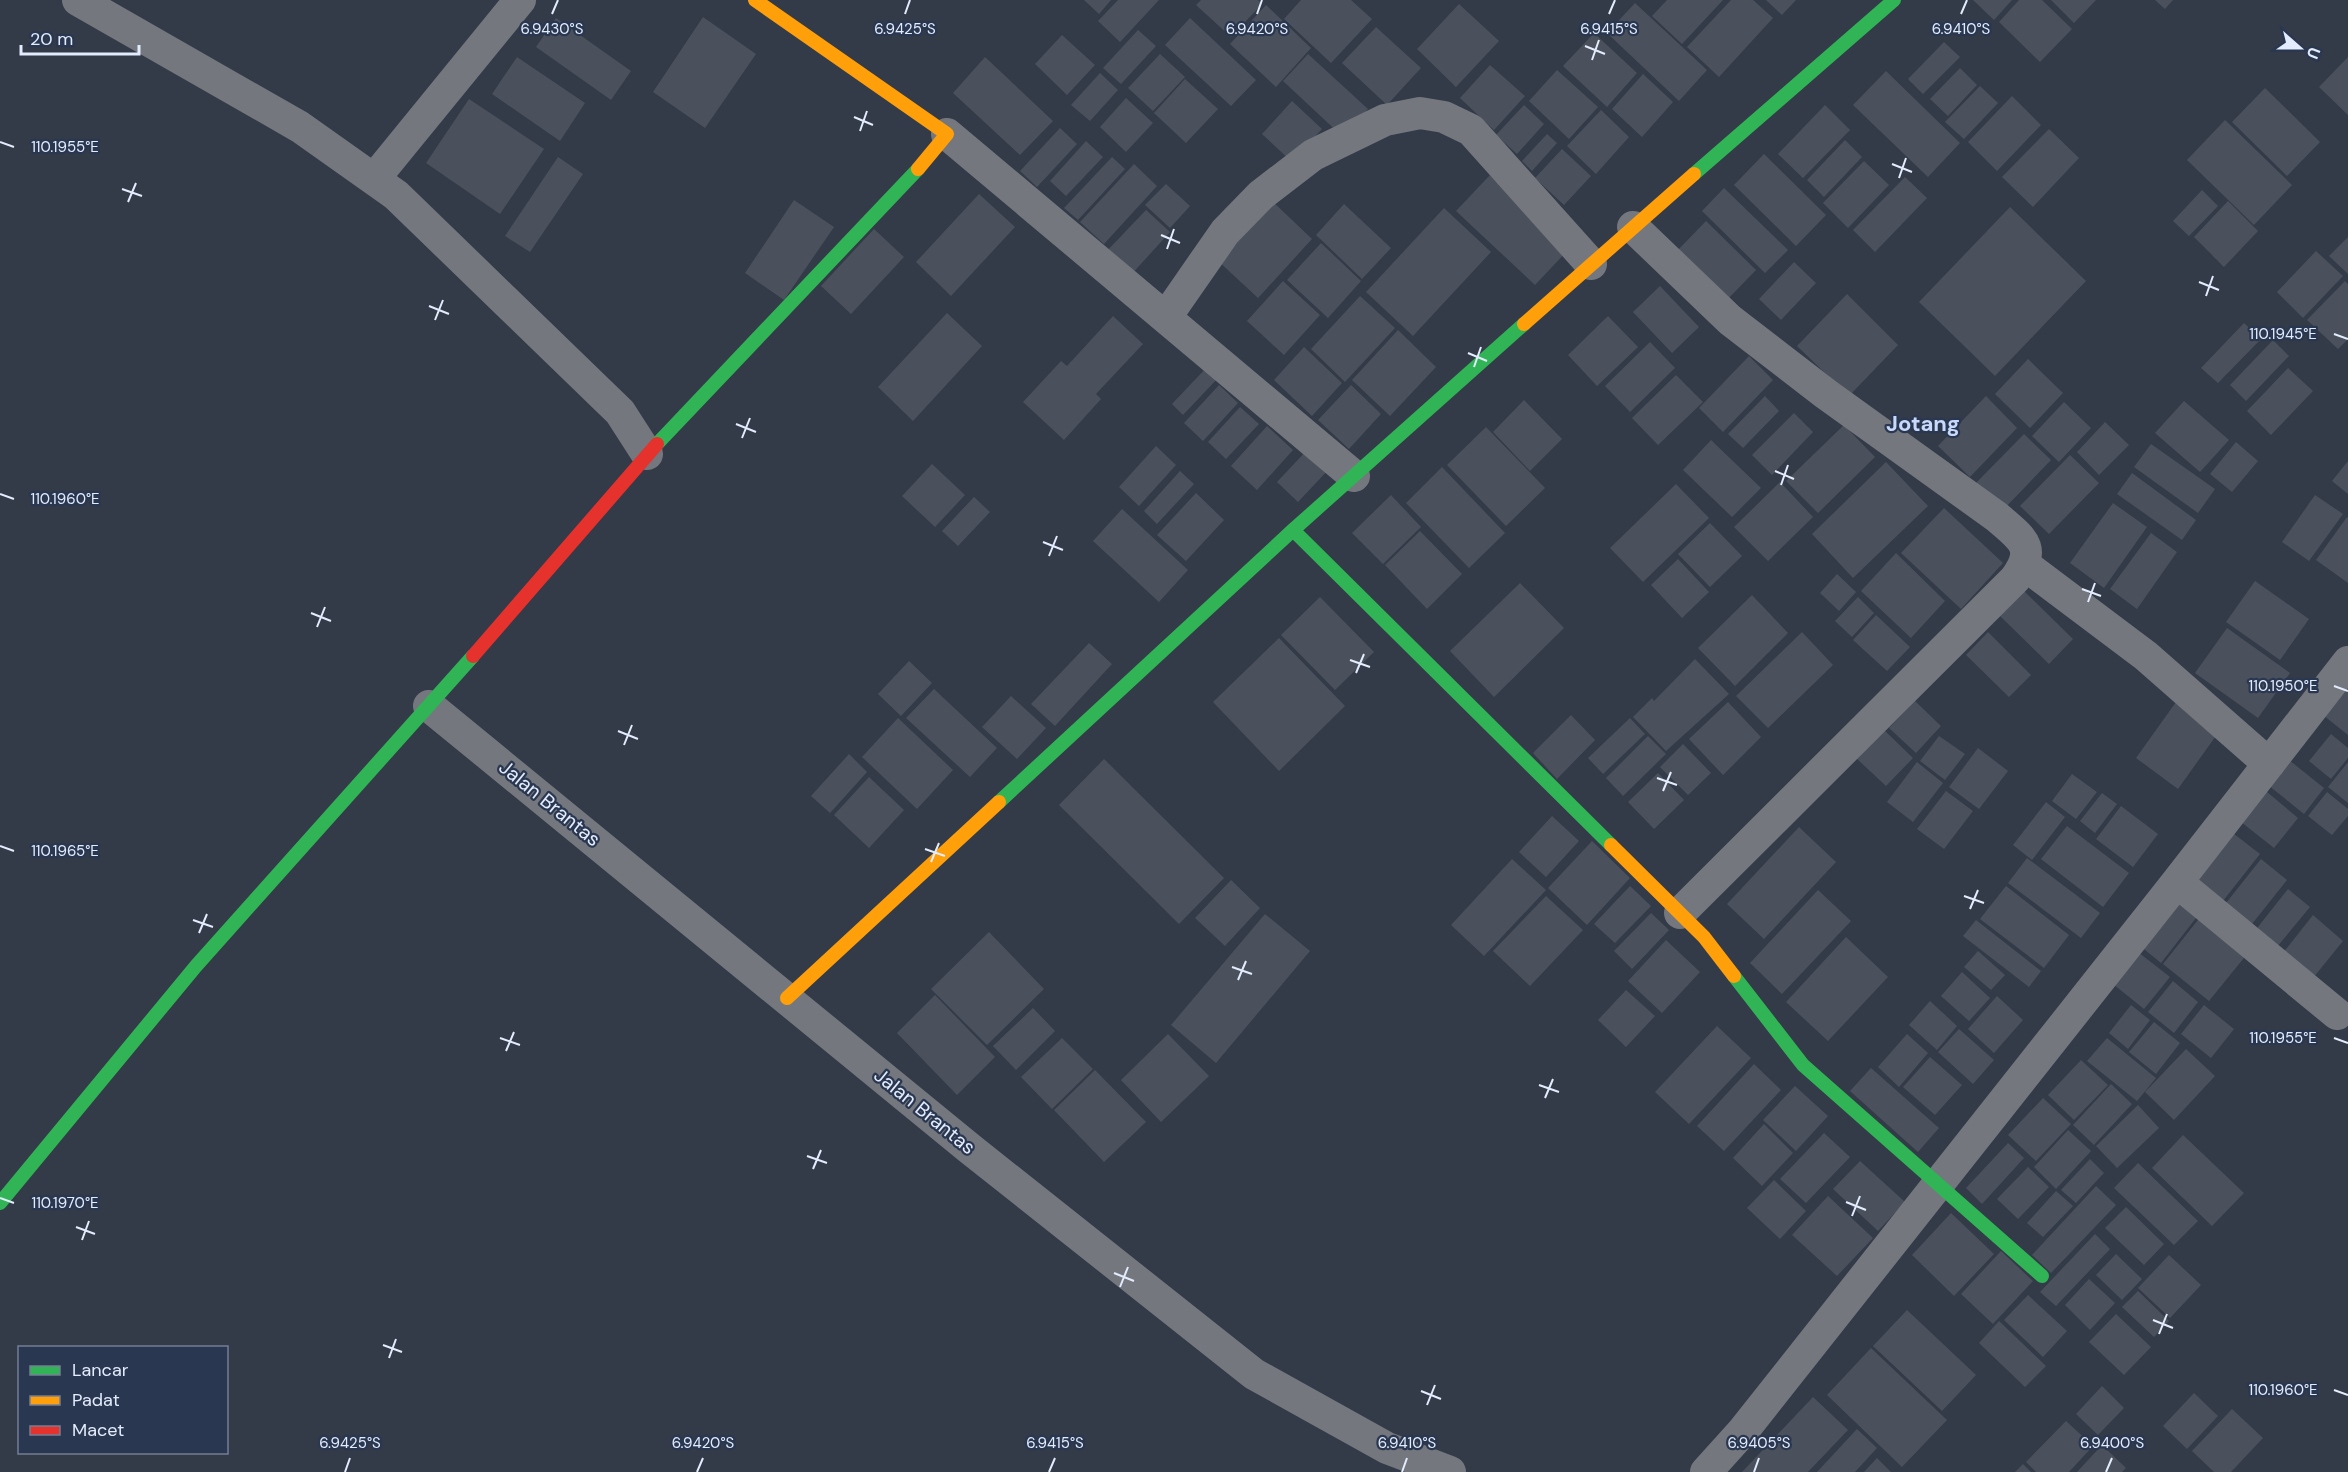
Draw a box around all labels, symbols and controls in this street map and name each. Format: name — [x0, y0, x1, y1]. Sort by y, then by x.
scale bar — [21, 18, 140, 56]
north arrow — [2270, 18, 2330, 78]
text: 6.9430°S — [521, 19, 584, 39]
text: 6.9425°S — [874, 19, 936, 39]
text: 6.9420°S — [1226, 19, 1289, 39]
text: 6.9415°S — [1580, 19, 1638, 39]
text: 6.9410°S — [1932, 19, 1991, 39]
text: 20 m — [30, 27, 73, 51]
text: U — [2302, 44, 2325, 62]
text: 110.1955°E — [31, 137, 99, 157]
text: 110.1945°E — [2249, 324, 2317, 344]
district label: Jotang — [1886, 409, 1960, 438]
text: 110.1960°E — [30, 489, 100, 509]
text: 110.1950°E — [2249, 676, 2317, 696]
street label: Jalan Brantas — [494, 754, 606, 852]
text: 110.1965°E — [31, 841, 99, 861]
text: 110.1955°E — [2249, 1028, 2317, 1048]
street label: Jalan Brantas — [869, 1062, 981, 1160]
text: 110.1970°E — [31, 1193, 99, 1213]
legend — [18, 1346, 228, 1454]
text: Lancar — [72, 1358, 129, 1382]
text: 110.1960°E — [2248, 1380, 2318, 1400]
text: Padat — [72, 1388, 120, 1412]
text: Macet — [72, 1418, 124, 1442]
text: 6.9425°S — [319, 1433, 381, 1453]
text: 6.9420°S — [672, 1433, 735, 1453]
text: 6.9415°S — [1026, 1433, 1084, 1453]
text: 6.9410°S — [1378, 1433, 1437, 1453]
text: 6.9405°S — [1727, 1433, 1791, 1453]
text: 6.9400°S — [2080, 1433, 2144, 1453]

